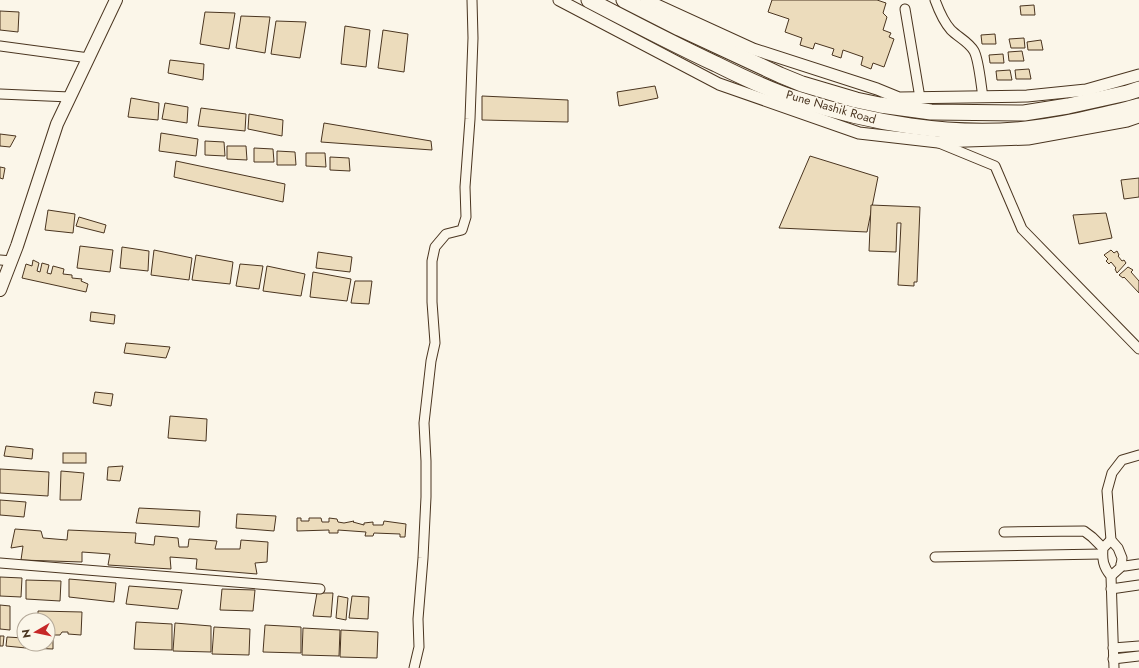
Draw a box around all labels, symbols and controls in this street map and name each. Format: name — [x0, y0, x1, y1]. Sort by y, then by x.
street label: Pune Nashik Road — [784, 86, 878, 128]
north arrow — [16, 612, 56, 652]
text: N — [18, 628, 35, 639]

